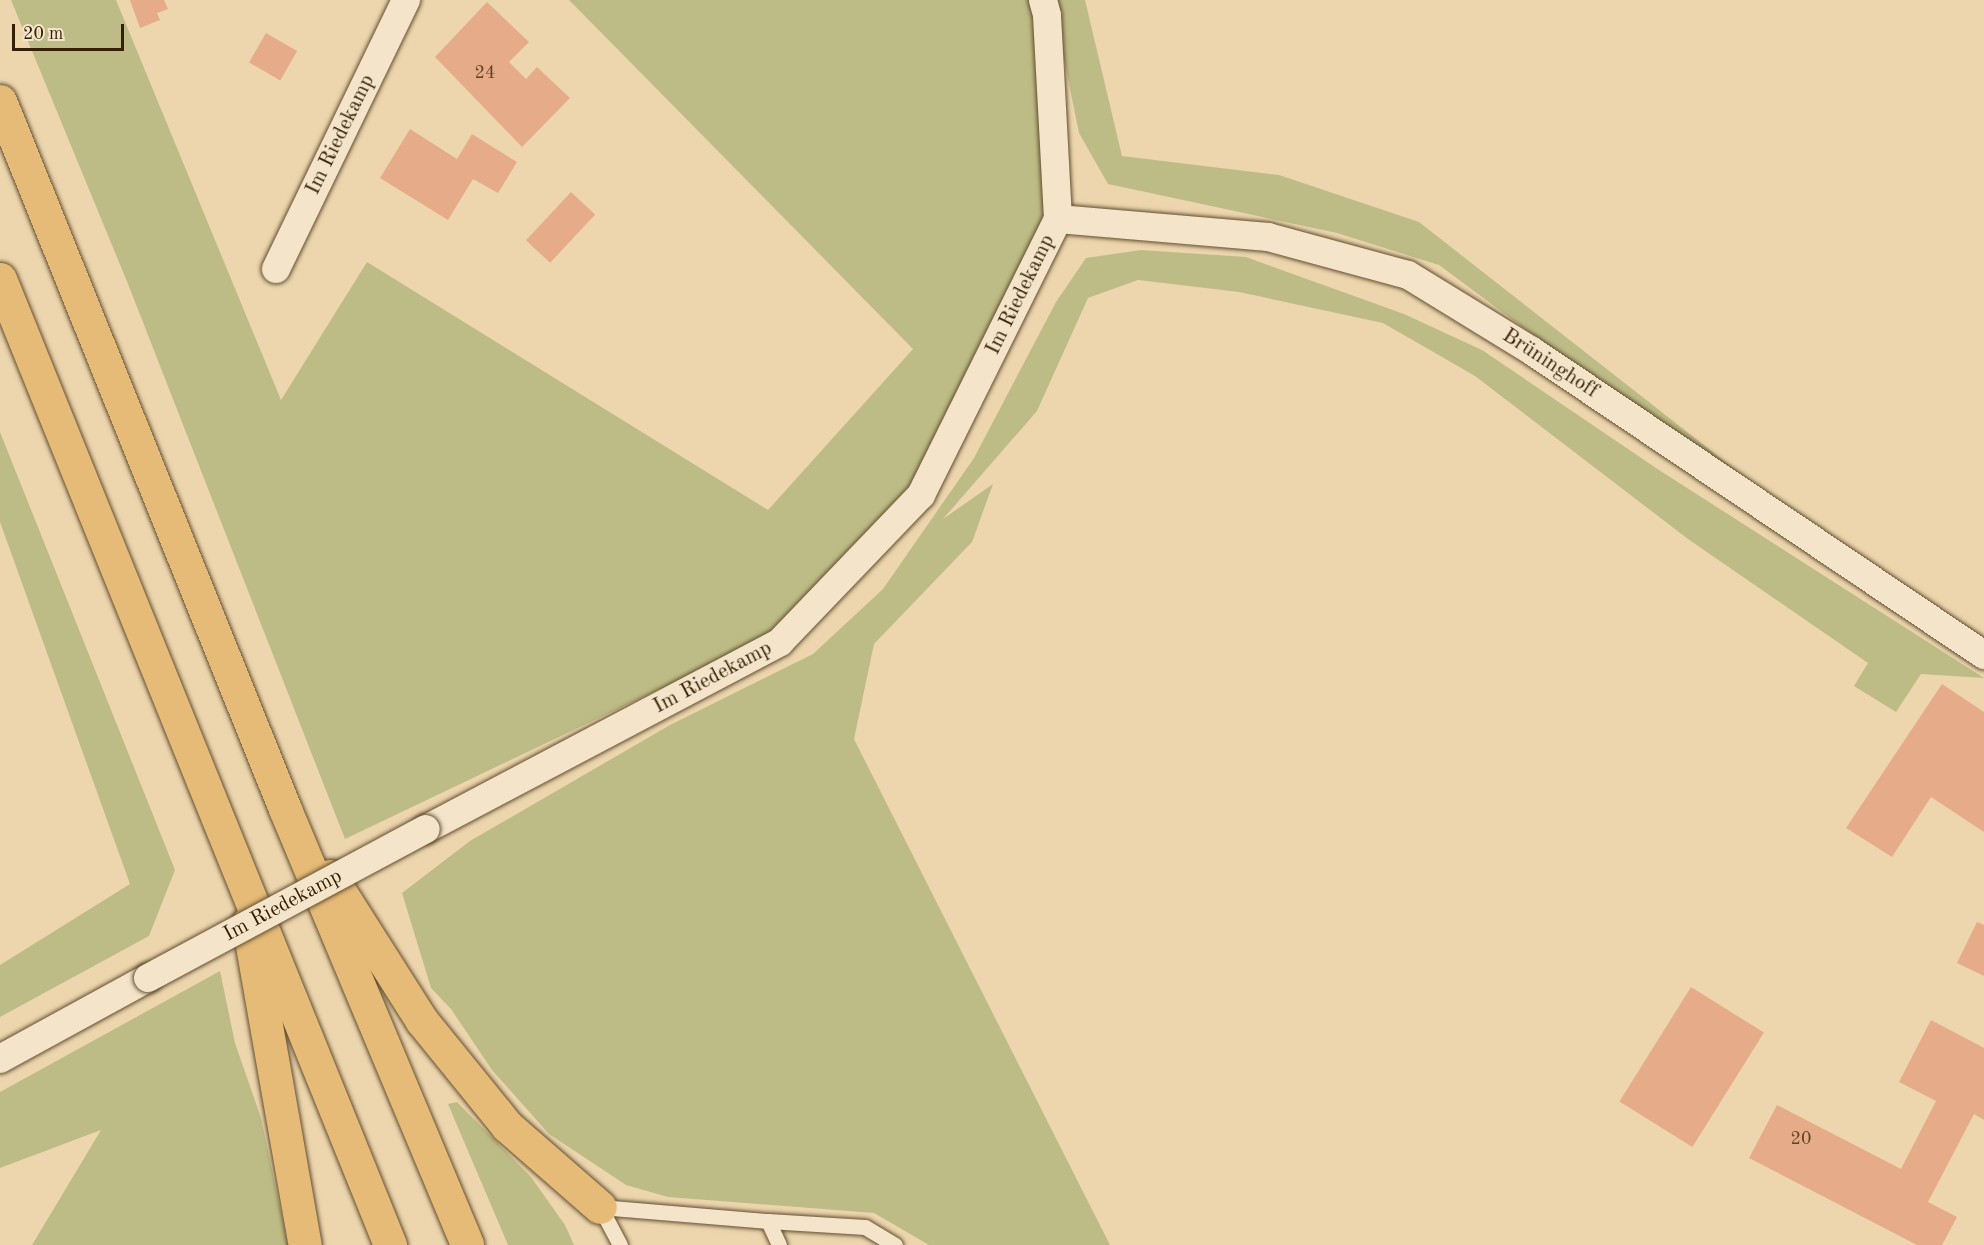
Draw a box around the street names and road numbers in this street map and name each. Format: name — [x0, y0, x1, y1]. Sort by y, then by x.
street label: Im Riedekamp — [301, 71, 381, 199]
street label: Im Riedekamp — [981, 231, 1061, 359]
street label: Brüninghoff — [1497, 324, 1603, 404]
street label: Im Riedekamp — [649, 636, 777, 720]
street label: Im Riedekamp — [219, 864, 347, 948]

